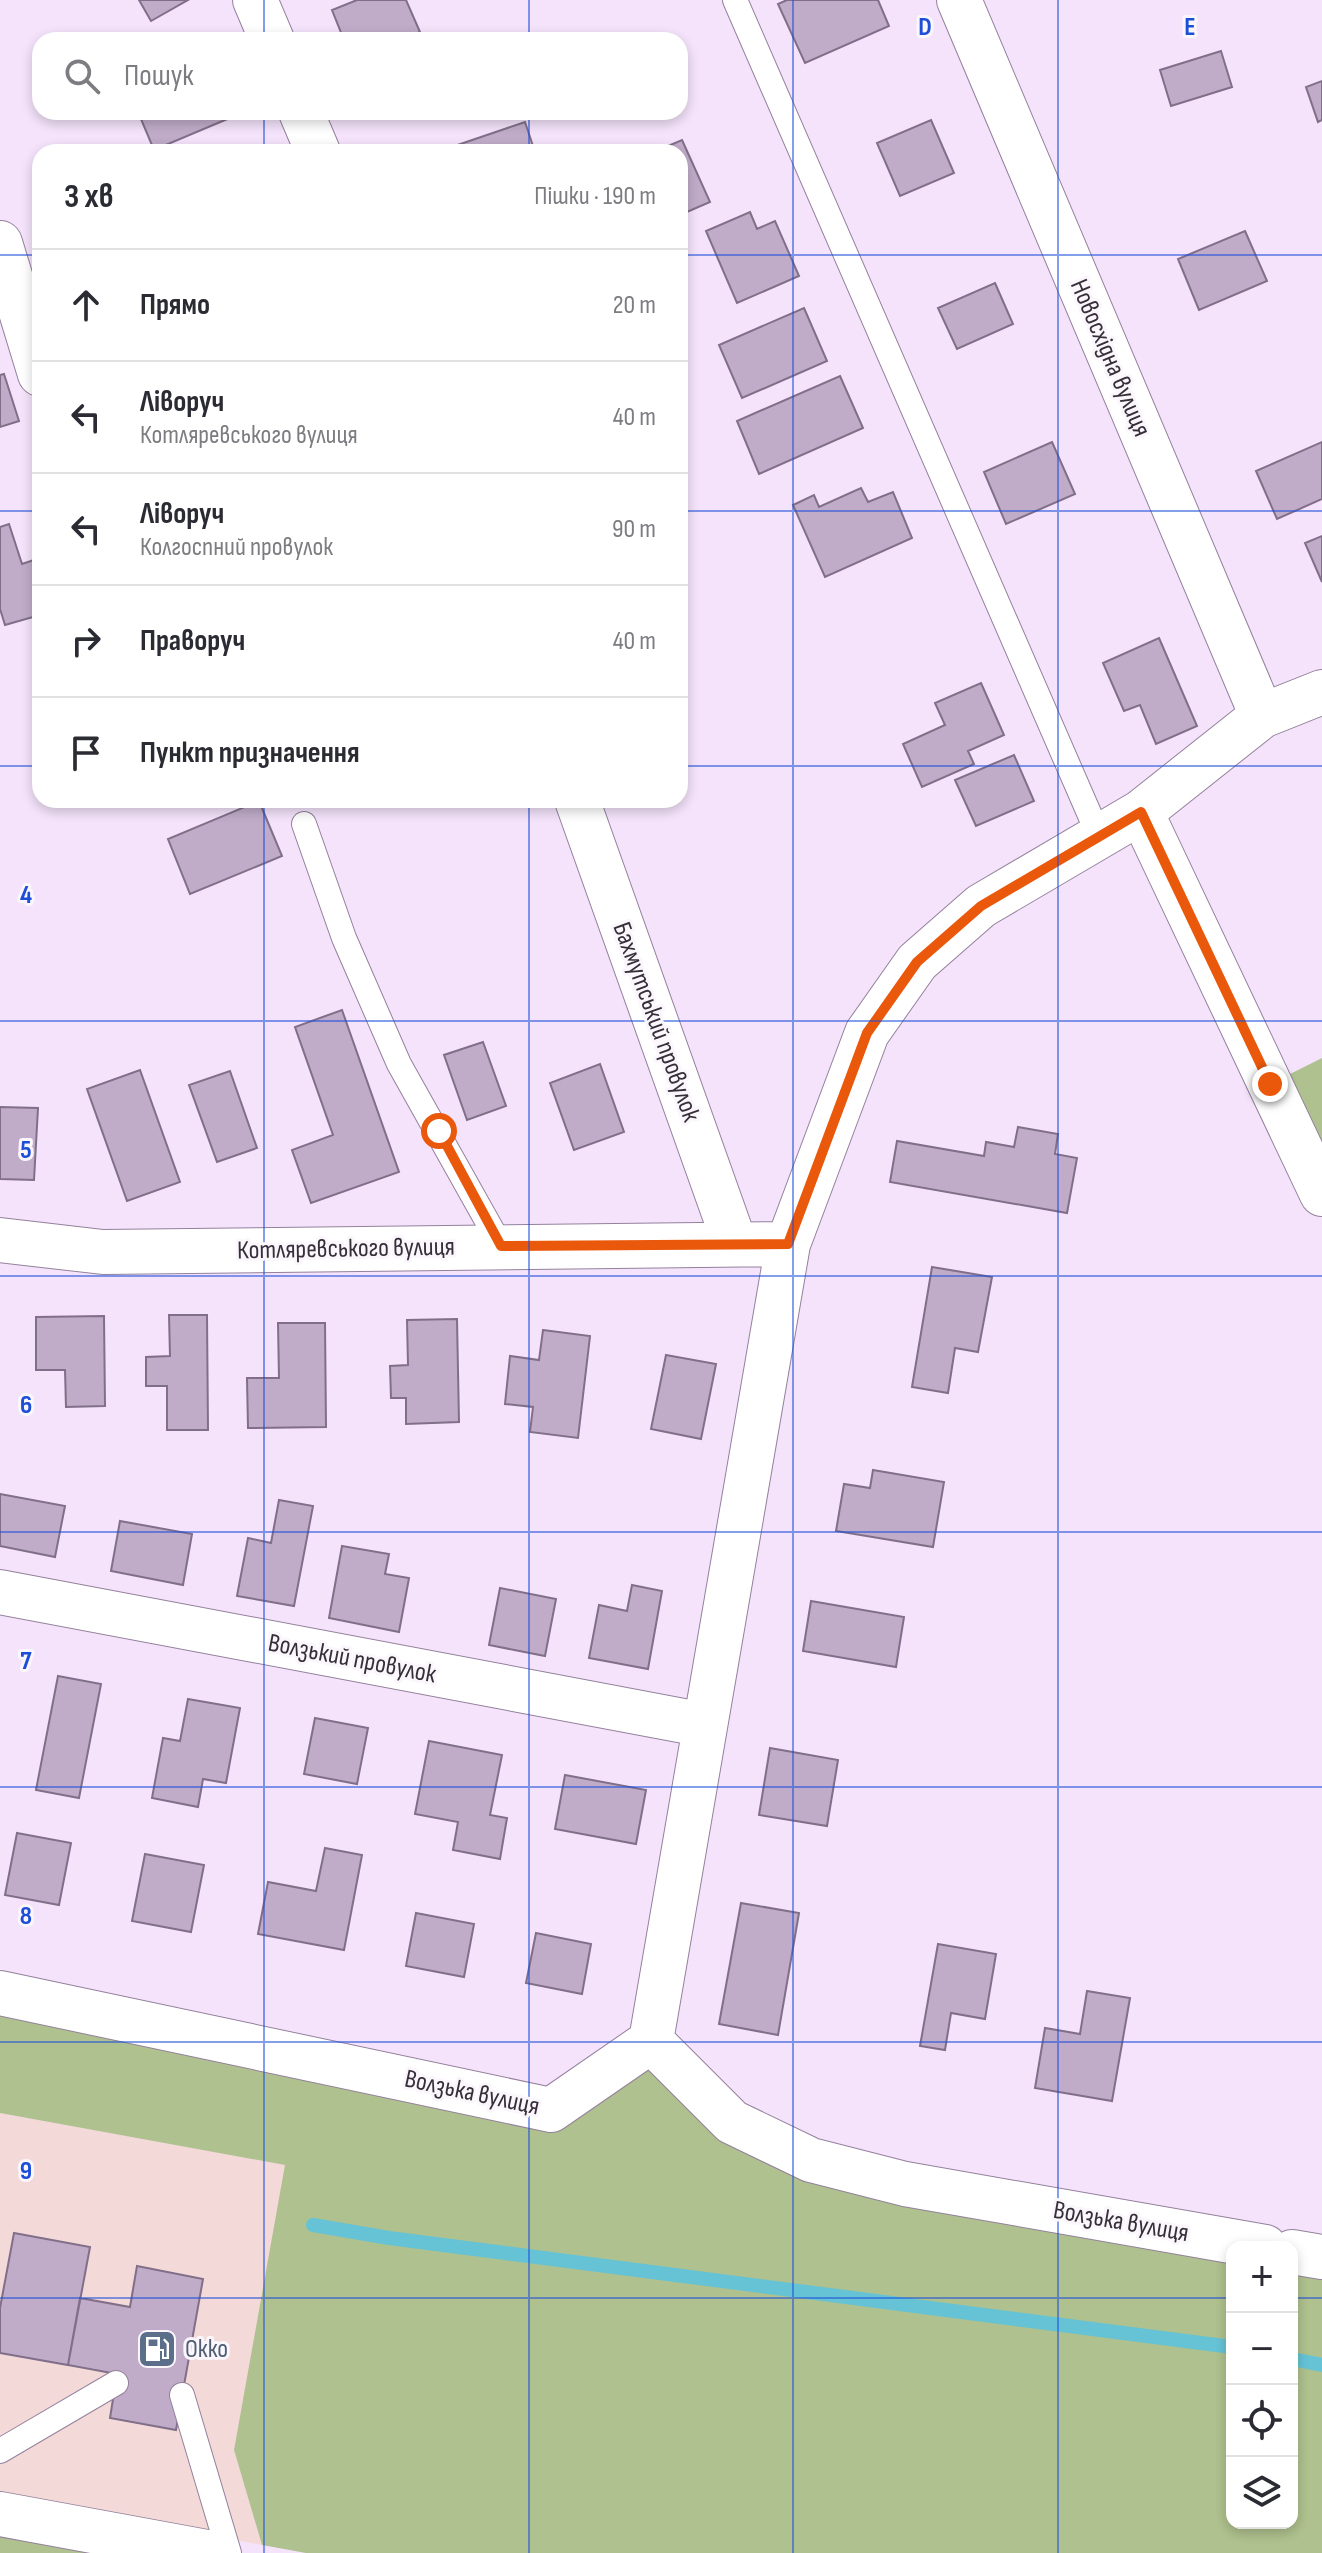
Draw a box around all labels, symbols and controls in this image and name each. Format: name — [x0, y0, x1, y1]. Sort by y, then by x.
text: D — [918, 12, 932, 43]
text: E — [1184, 12, 1196, 43]
search box — [32, 32, 688, 120]
icon: search — [60, 54, 104, 98]
text: Пошук — [124, 58, 194, 94]
text: 3 хв — [64, 176, 114, 217]
text: Пішки · 190 m — [534, 181, 656, 212]
street label: Новосхідна вулиця — [1063, 275, 1157, 441]
icon: ahead — [64, 283, 108, 327]
text: Прямо — [140, 287, 210, 323]
text: 20 m — [613, 290, 656, 321]
text: Ліворуч — [140, 384, 224, 420]
icon: left — [64, 395, 108, 439]
text: 40 m — [613, 402, 656, 433]
text: Котляревського вулиця — [140, 420, 358, 451]
text: Ліворуч — [140, 496, 224, 532]
icon: left — [64, 507, 108, 551]
text: 90 m — [612, 514, 656, 545]
text: Колгоспний провулок — [140, 532, 333, 563]
icon: right — [64, 619, 108, 663]
text: Праворуч — [140, 623, 245, 659]
text: 40 m — [613, 626, 656, 657]
icon: arrive — [64, 731, 108, 775]
text: Пункт призначення — [140, 735, 360, 771]
text: 4 — [20, 880, 32, 911]
street label: Бахмутський провулок — [606, 918, 707, 1126]
route end — [1252, 1066, 1288, 1102]
route start — [421, 1113, 457, 1149]
text: 5 — [20, 1135, 32, 1166]
street label: Котляревського вулиця — [237, 1232, 455, 1266]
text: 6 — [20, 1390, 32, 1421]
street label: Волзький провулок — [266, 1628, 439, 1690]
text: 7 — [20, 1646, 32, 1677]
text: 8 — [20, 1901, 32, 1932]
street label: Волзька вулиця — [402, 2064, 542, 2122]
text: 9 — [20, 2156, 32, 2187]
street label: Волзька вулиця — [1051, 2195, 1191, 2249]
map controls — [1226, 2241, 1298, 2529]
button: + — [1226, 2241, 1298, 2313]
button: − — [1226, 2313, 1298, 2385]
fuel station icon: Окко — [136, 2328, 178, 2370]
place label: Окко — [185, 2334, 228, 2365]
button: locate — [1226, 2385, 1298, 2457]
button: layers — [1226, 2457, 1298, 2529]

